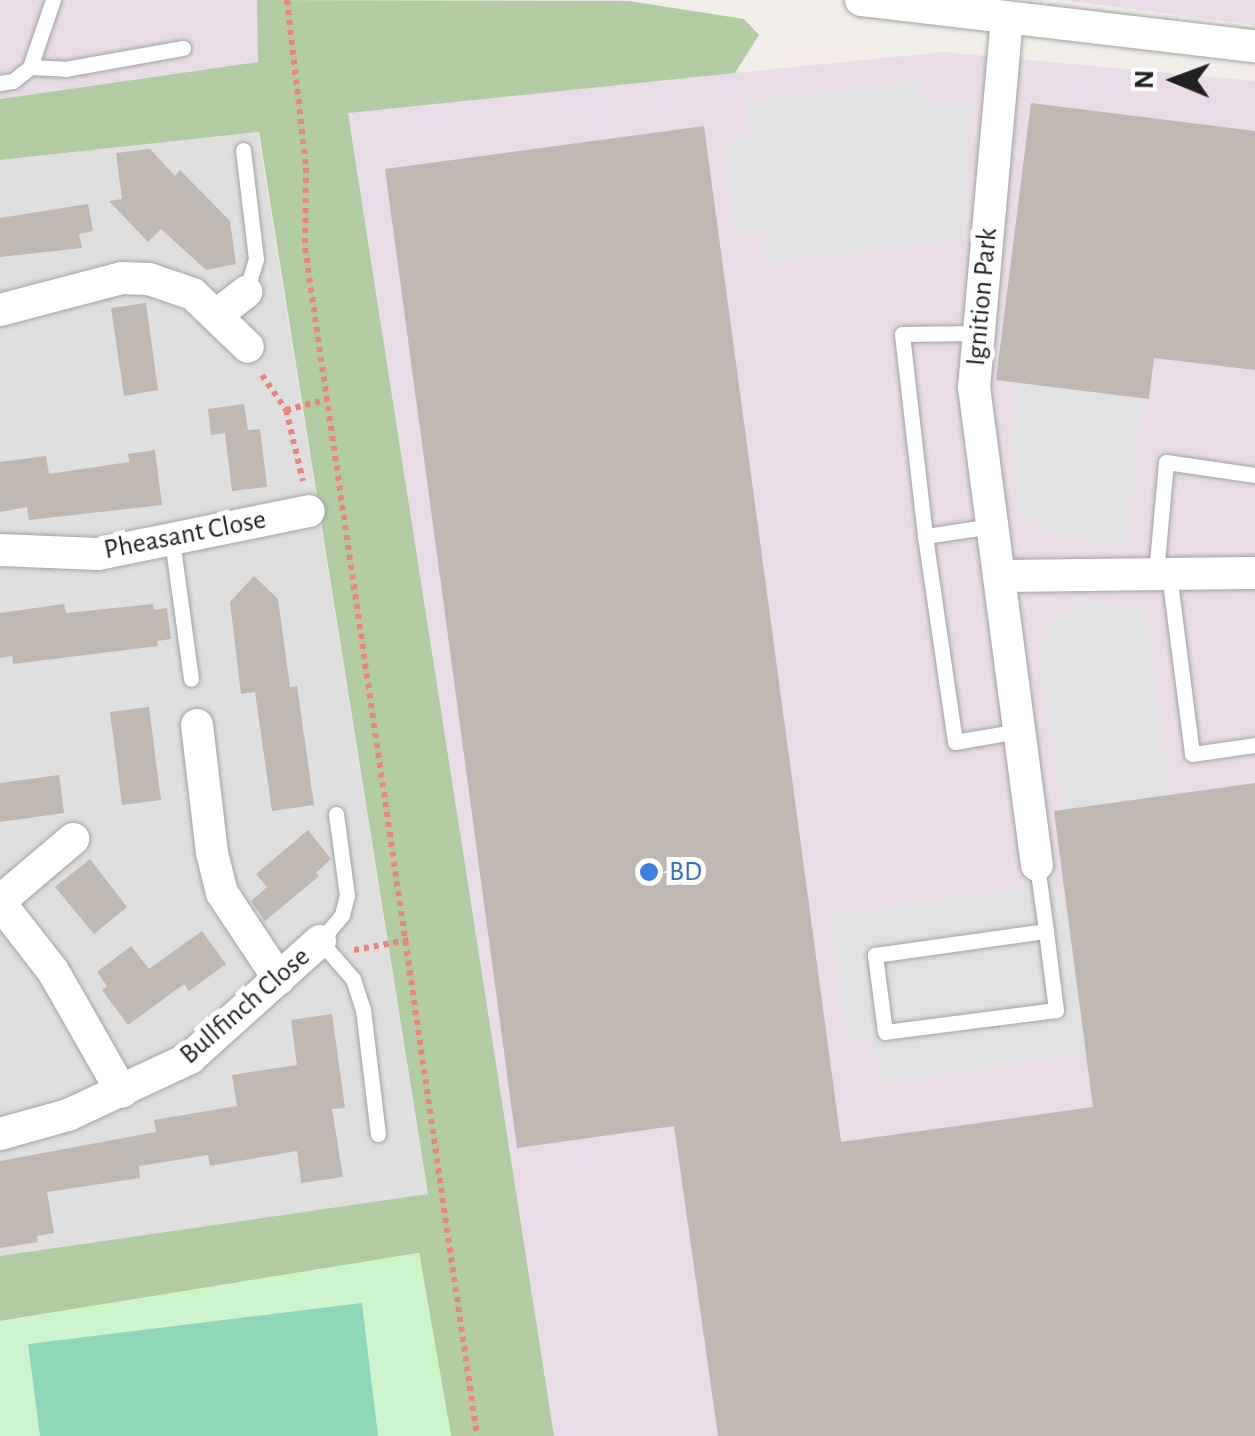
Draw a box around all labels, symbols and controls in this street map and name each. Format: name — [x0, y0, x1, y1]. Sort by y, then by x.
north arrow — [1125, 30, 1225, 130]
text: N — [1131, 69, 1159, 89]
street label: Ignition Park — [959, 227, 1005, 367]
street label: Pheasant Close — [101, 503, 269, 567]
place label: BD — [669, 855, 702, 889]
marker: BD — [638, 861, 660, 883]
street label: Bullfinch Close — [173, 940, 317, 1072]

